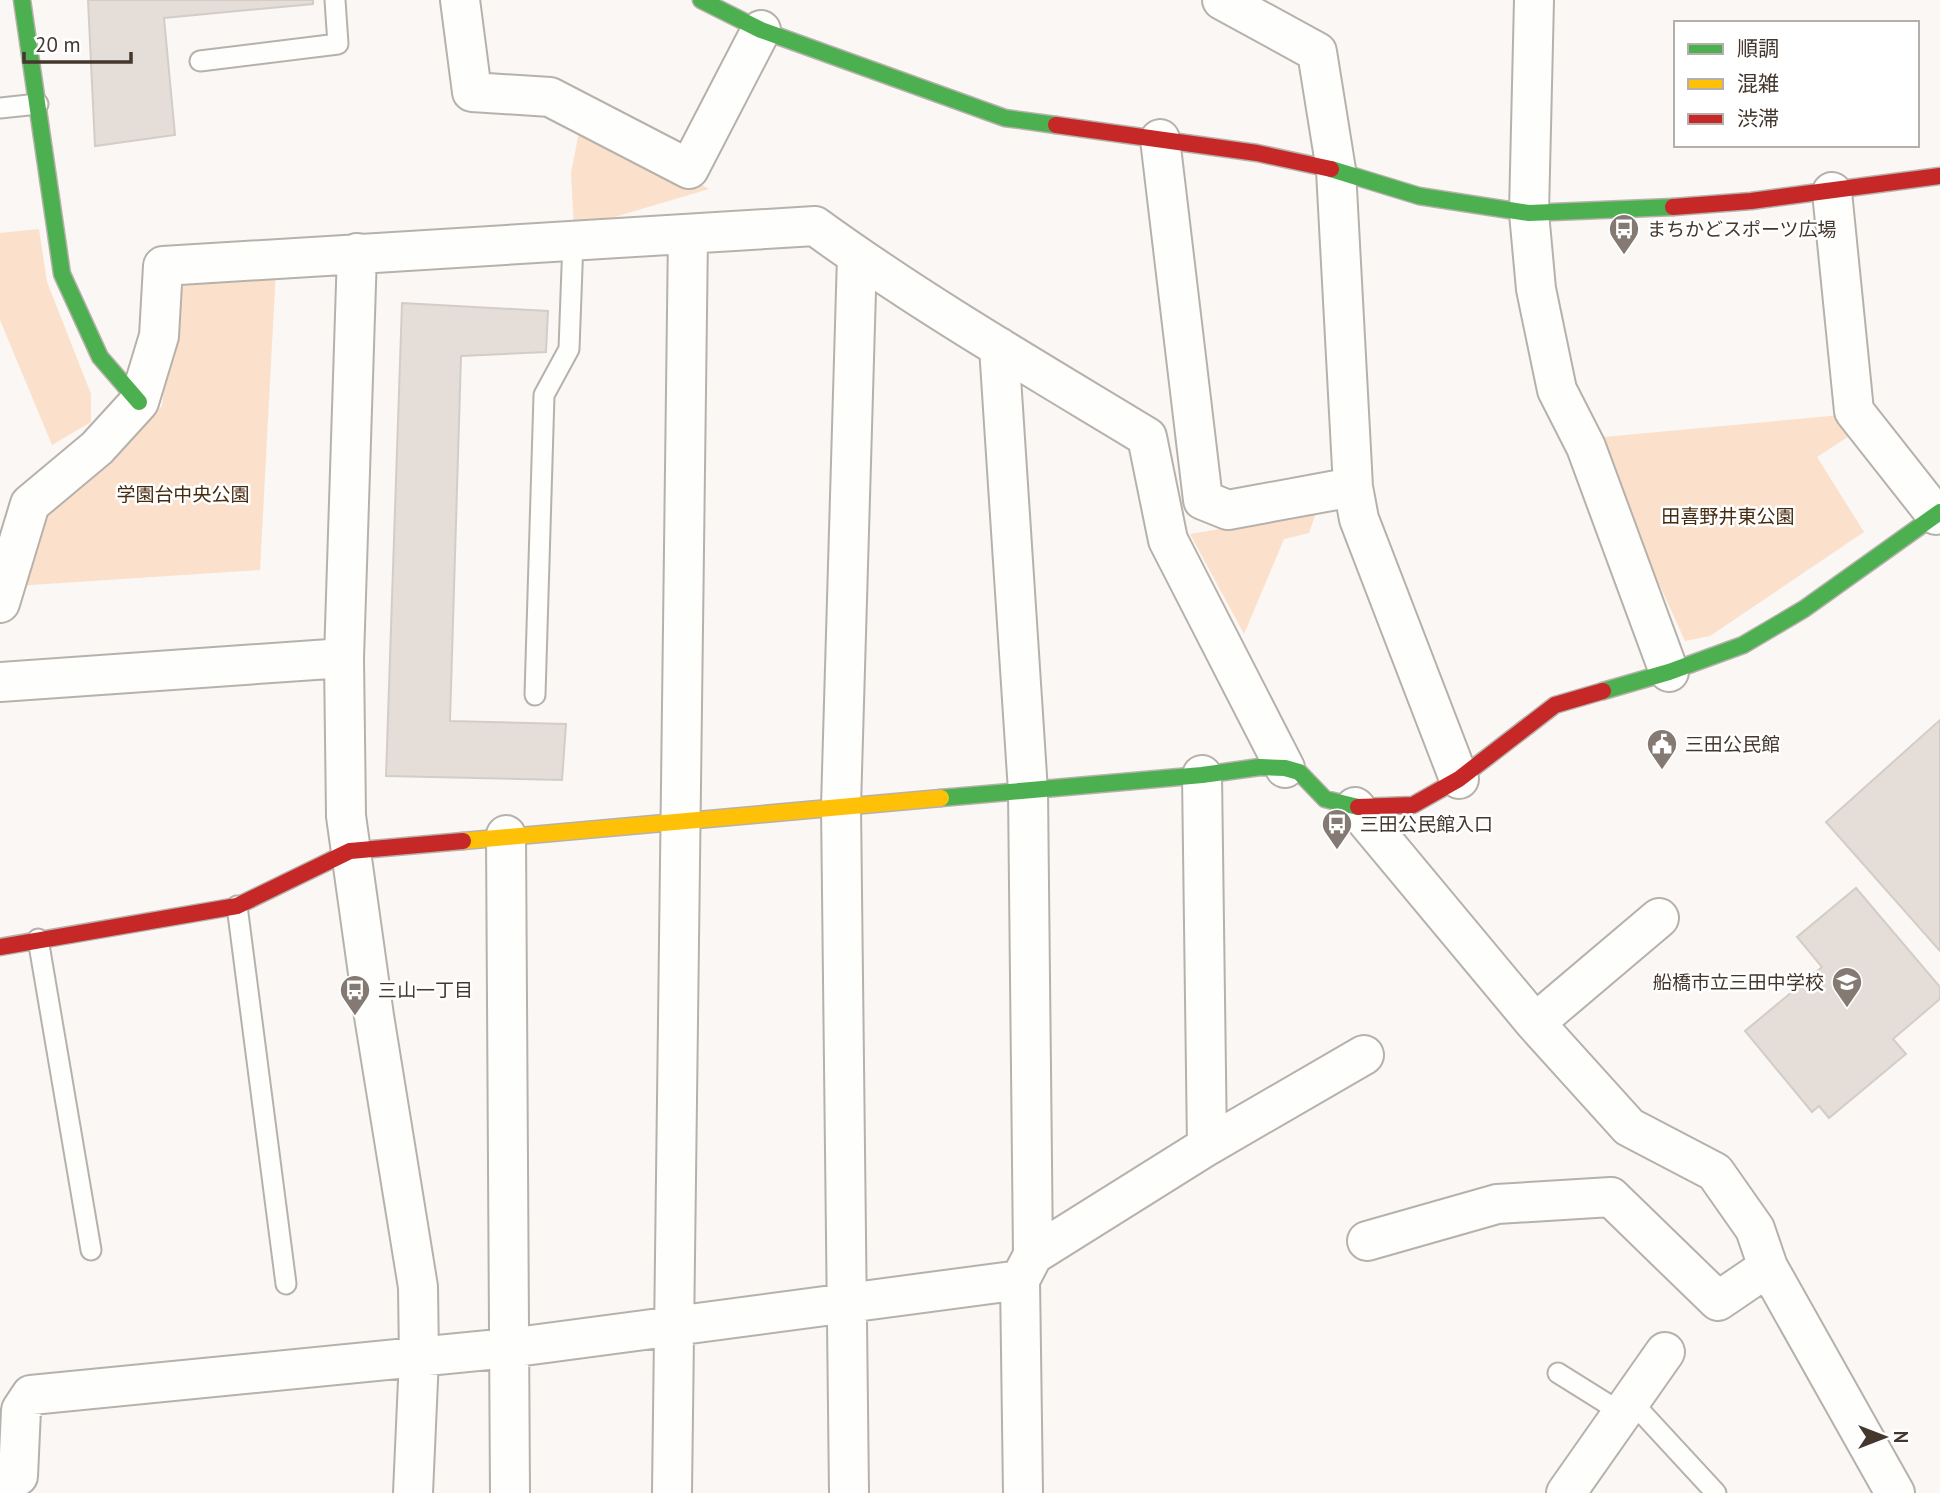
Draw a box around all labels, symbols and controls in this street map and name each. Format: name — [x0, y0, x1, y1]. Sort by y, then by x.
scale bar — [24, 21, 131, 65]
legend — [1674, 21, 1919, 147]
text: 20 m — [35, 31, 81, 58]
text: 順調 — [1737, 35, 1779, 62]
text: 混雑 — [1737, 70, 1779, 97]
text: 渋滞 — [1737, 105, 1779, 132]
bus stop icon: まちかどスポーツ広場 — [1607, 212, 1641, 256]
place label: まちかどスポーツ広場 — [1647, 217, 1837, 241]
park label: 学園台中央公園 — [116, 482, 250, 506]
park label: 田喜野井東公園 — [1661, 504, 1795, 528]
public building icon: 三田公民館 — [1645, 727, 1679, 771]
place label: 三田公民館 — [1685, 732, 1780, 756]
bus stop icon: 三田公民館入口 — [1320, 807, 1354, 851]
place label: 三田公民館入口 — [1360, 812, 1493, 836]
school or university icon: 船橋市立三田中学校 — [1830, 965, 1864, 1009]
place label: 船橋市立三田中学校 — [1653, 970, 1824, 994]
bus stop icon: 三山一丁目 — [338, 973, 372, 1017]
place label: 三山一丁目 — [378, 978, 473, 1002]
north arrow — [1849, 1402, 1919, 1472]
text: N — [1889, 1431, 1913, 1443]

